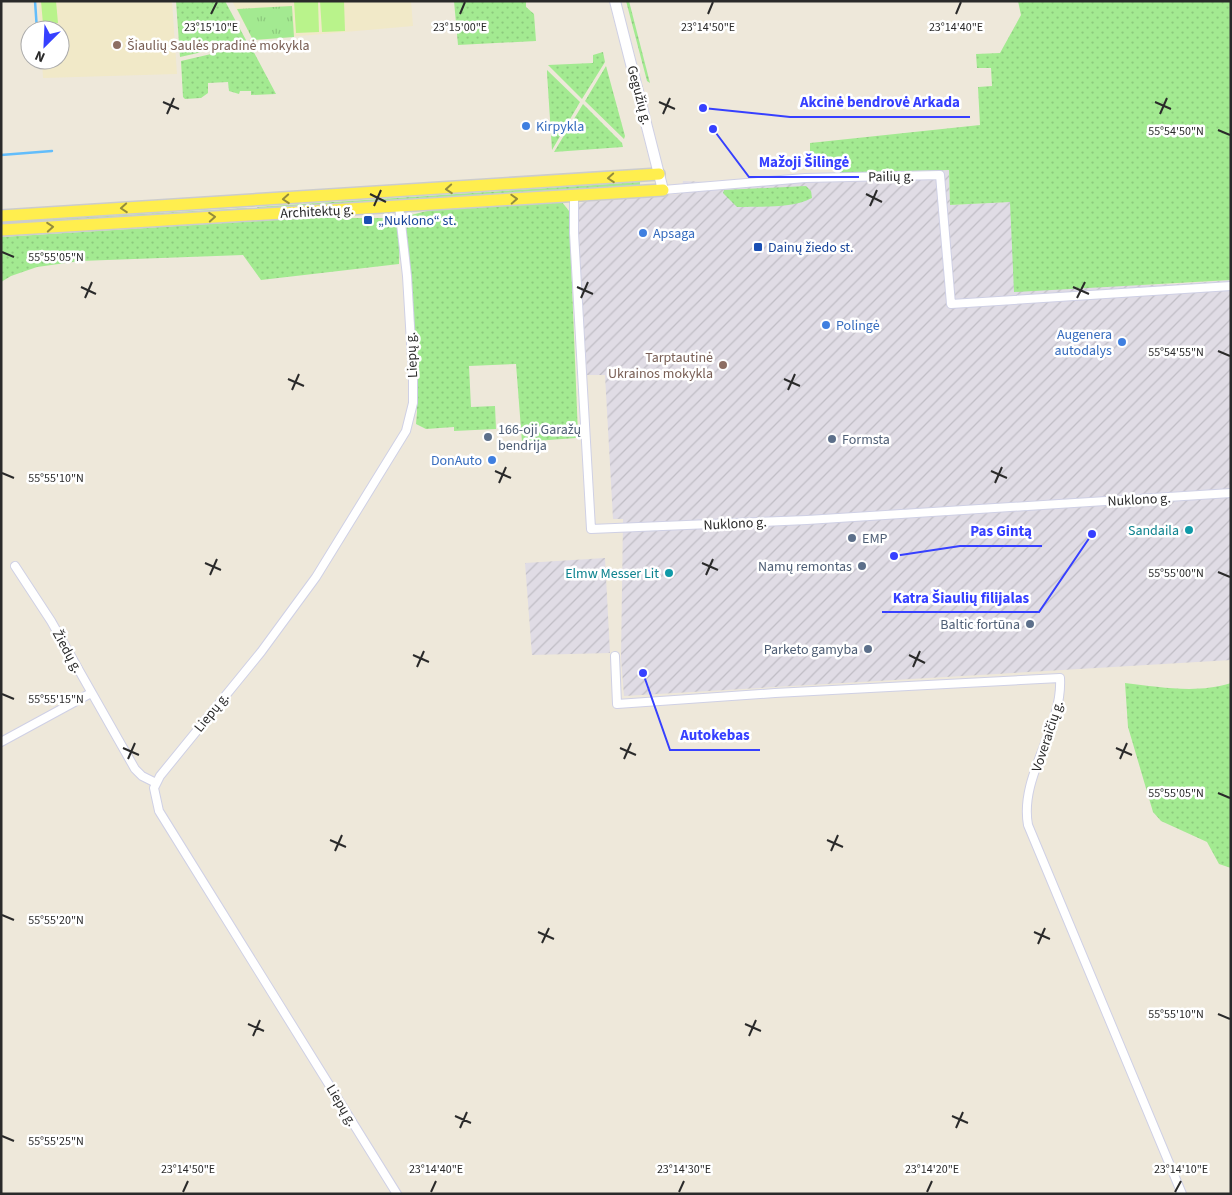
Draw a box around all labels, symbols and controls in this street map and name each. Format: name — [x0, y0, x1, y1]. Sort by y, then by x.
text: 23°15'10"E — [184, 19, 238, 36]
text: 23°15'00"E — [433, 19, 487, 36]
text: 23°14'50"E — [681, 19, 735, 36]
text: 23°14'40"E — [929, 19, 983, 36]
north arrow — [20, 20, 70, 70]
place label: Šiaulių Saulės pradinė mokykla — [127, 36, 310, 56]
marker: Šiaulių Saulės pradinė mokykla — [111, 39, 123, 51]
text: N — [32, 45, 48, 67]
street label: Gegužių g. — [622, 63, 657, 127]
callout: Akcinė bendrovė Arkada — [790, 87, 970, 117]
text: Akcinė bendrovė Arkada — [799, 92, 960, 113]
place label: Kirpykla — [536, 117, 584, 137]
marker: Kirpykla — [520, 120, 532, 132]
text: 55°54'50"N — [1148, 123, 1204, 140]
callout: Mažoji Šilingė — [749, 147, 859, 177]
text: Mažoji Šilingė — [759, 152, 850, 173]
street label: Pailių g. — [868, 167, 914, 187]
one-way arrow — [606, 172, 614, 183]
one-way arrow — [444, 183, 452, 194]
one-way arrow — [282, 193, 290, 204]
one-way arrow — [510, 194, 518, 205]
street label: Architektų g. — [280, 200, 354, 224]
one-way arrow — [120, 203, 128, 214]
place label: „Nuklono“ st. — [378, 211, 456, 231]
one-way arrow — [208, 212, 216, 223]
marker: „Nuklono“ st. — [362, 214, 374, 226]
one-way arrow — [46, 222, 54, 233]
place label: Apsaga — [653, 224, 695, 244]
marker: Apsaga — [637, 227, 649, 239]
place label: Dainų žiedo st. — [768, 238, 854, 258]
marker: Dainų žiedo st. — [752, 241, 764, 253]
text: 55°55'05"N — [28, 249, 84, 266]
place label: Polingė — [836, 316, 880, 336]
marker: Polingė — [820, 319, 832, 331]
place label: Augenera autodalys — [1054, 325, 1112, 361]
street label: Liepų g. — [401, 331, 423, 378]
marker: Augenera autodalys — [1116, 336, 1128, 348]
text: 55°54'55"N — [1148, 344, 1204, 361]
place label: Tarptautinė Ukrainos mokykla — [608, 348, 713, 384]
marker: Tarptautinė Ukrainos mokykla — [717, 359, 729, 371]
place label: 166-oji Garažų bendrija — [498, 420, 582, 456]
place label: Formsta — [842, 430, 890, 450]
marker: 166-oji Garažų bendrija — [482, 431, 494, 443]
marker: Formsta — [826, 433, 838, 445]
place label: DonAuto — [431, 451, 482, 471]
marker: DonAuto — [486, 454, 498, 466]
text: 55°55'10"N — [28, 470, 84, 487]
street label: Nuklono g. — [1107, 488, 1171, 512]
street label: Nuklono g. — [703, 512, 767, 536]
callout: Pas Gintą — [960, 516, 1042, 546]
text: Pas Gintą — [970, 521, 1032, 542]
place label: Sandaila — [1128, 521, 1179, 541]
marker: Sandaila — [1183, 524, 1195, 536]
place label: EMP — [862, 529, 888, 549]
marker: EMP — [846, 532, 858, 544]
place label: Namų remontas — [758, 557, 852, 577]
marker: Namų remontas — [856, 560, 868, 572]
place label: Elmw Messer Lit — [565, 564, 659, 584]
text: 55°55'00"N — [1148, 565, 1204, 582]
marker: Elmw Messer Lit — [663, 567, 675, 579]
callout: Katra Šiaulių filijalas — [882, 582, 1039, 612]
text: Katra Šiaulių filijalas — [893, 588, 1030, 609]
place label: Baltic fortūna — [940, 615, 1020, 635]
marker: Baltic fortūna — [1024, 618, 1036, 630]
street label: Žiedų g. — [47, 626, 87, 677]
place label: Parketo gamyba — [764, 640, 858, 660]
marker: Parketo gamyba — [862, 643, 874, 655]
street label: Liepų g. — [190, 688, 234, 737]
text: 55°55'15"N — [28, 691, 84, 708]
street label: Voveraičių g. — [1027, 698, 1069, 774]
callout: Autokebas — [670, 720, 760, 750]
text: Autokebas — [679, 725, 750, 746]
text: 55°55'05"N — [1148, 785, 1204, 802]
text: 55°55'20"N — [28, 912, 84, 929]
text: 55°55'10"N — [1148, 1006, 1204, 1023]
street label: Liepų g. — [321, 1081, 362, 1130]
text: 55°55'25"N — [28, 1133, 84, 1150]
text: 23°14'50"E — [161, 1161, 215, 1178]
text: 23°14'40"E — [409, 1161, 463, 1178]
text: 23°14'30"E — [657, 1161, 711, 1178]
text: 23°14'20"E — [905, 1161, 959, 1178]
text: 23°14'10"E — [1154, 1161, 1208, 1178]

